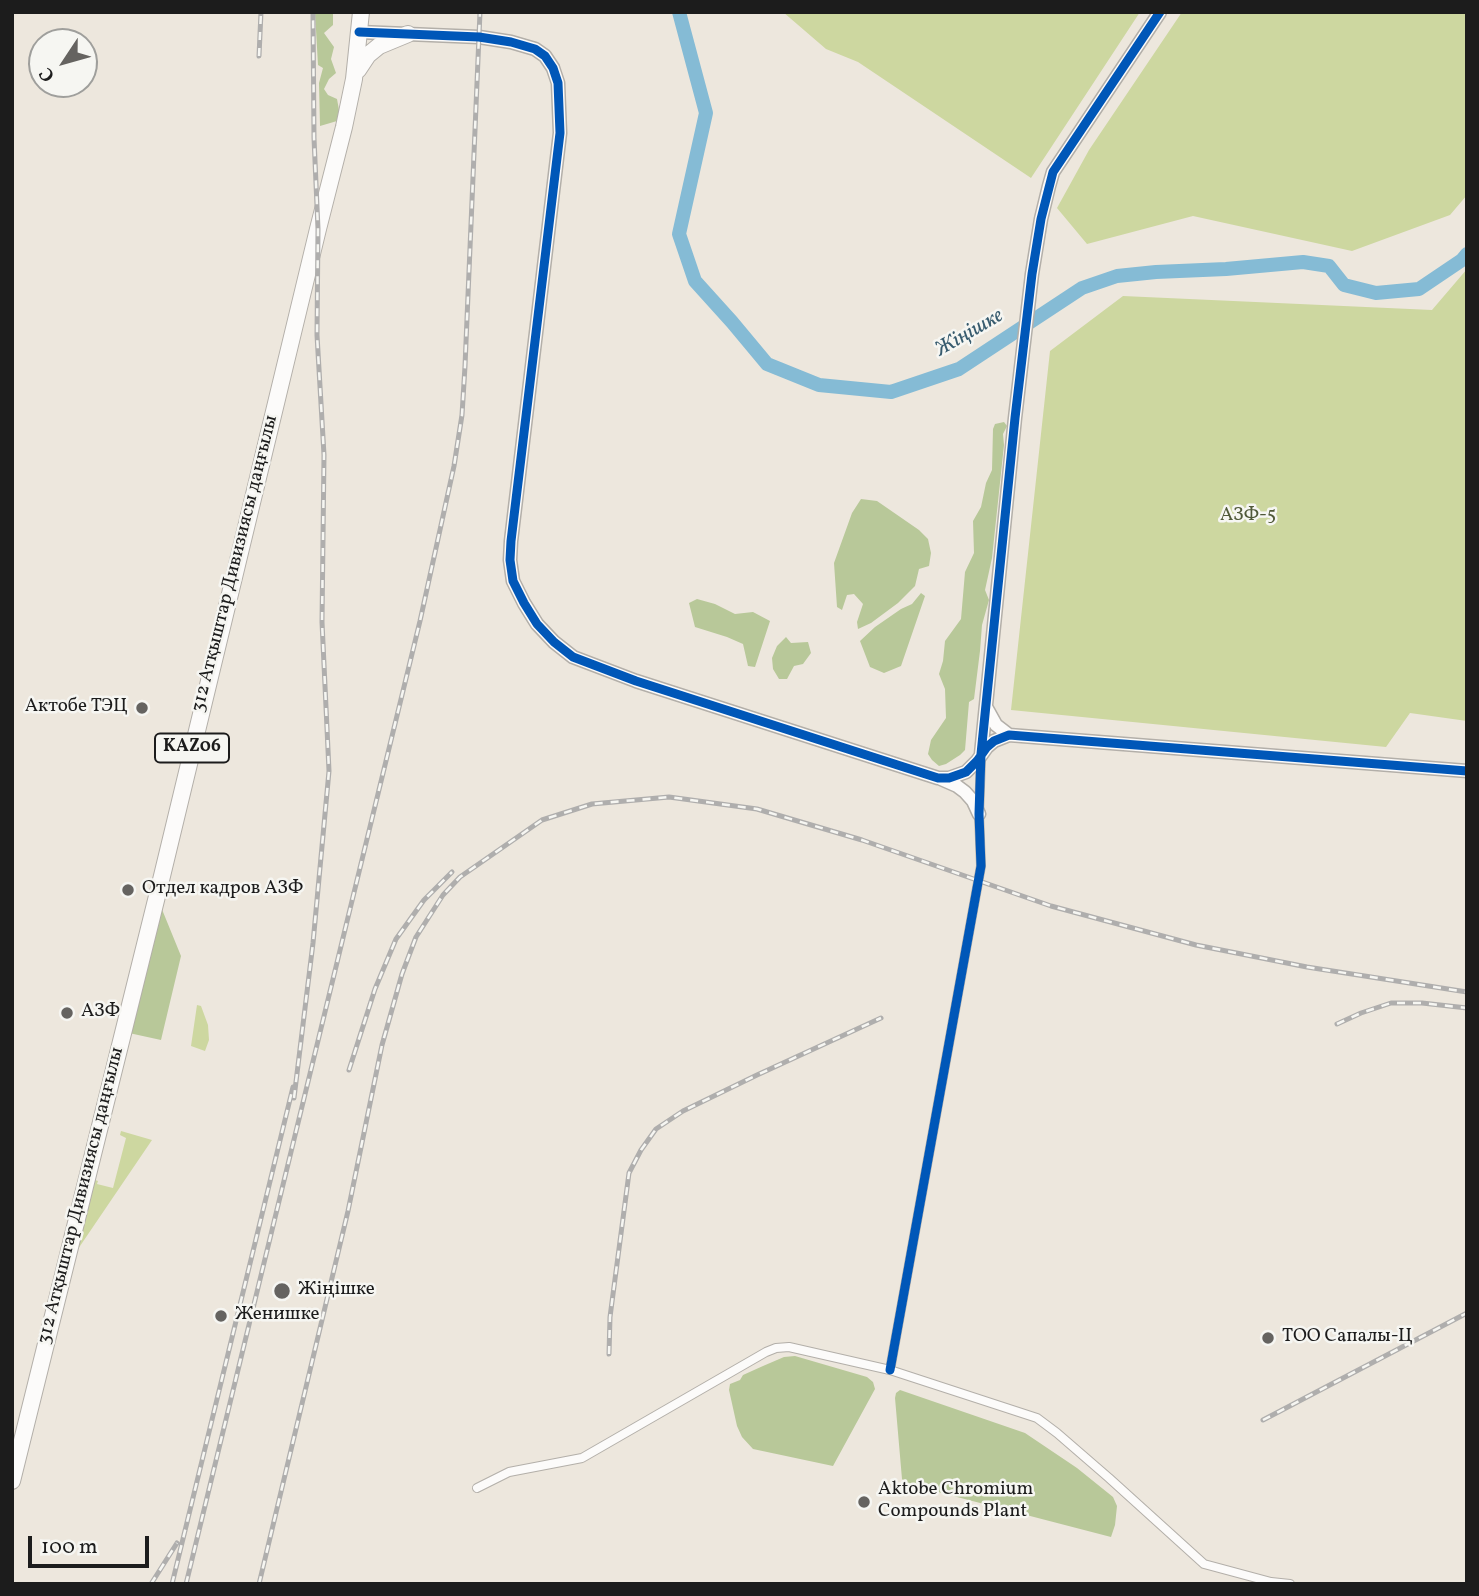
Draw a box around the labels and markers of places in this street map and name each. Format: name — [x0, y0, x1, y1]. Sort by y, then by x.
place label: Актобе ТЭЦ — [25, 697, 128, 719]
marker: Актобе ТЭЦ — [134, 700, 150, 716]
place label: Отдел кадров АЗФ — [142, 879, 303, 901]
marker: Отдел кадров АЗФ — [120, 882, 136, 898]
place label: АЗФ — [81, 1002, 120, 1024]
marker: АЗФ — [59, 1005, 75, 1021]
place label: Жіңішке — [298, 1280, 375, 1302]
marker: Жіңішке — [272, 1281, 292, 1301]
place label: Женишке — [235, 1305, 319, 1327]
marker: Женишке — [213, 1308, 229, 1324]
place label: ТОО Сапалы-Ц — [1282, 1327, 1413, 1349]
marker: ТОО Сапалы-Ц — [1260, 1330, 1276, 1346]
place label: Aktobe Chromium Compounds Plant — [878, 1480, 1033, 1524]
marker: Aktobe Chromium Compounds Plant — [856, 1494, 872, 1510]

